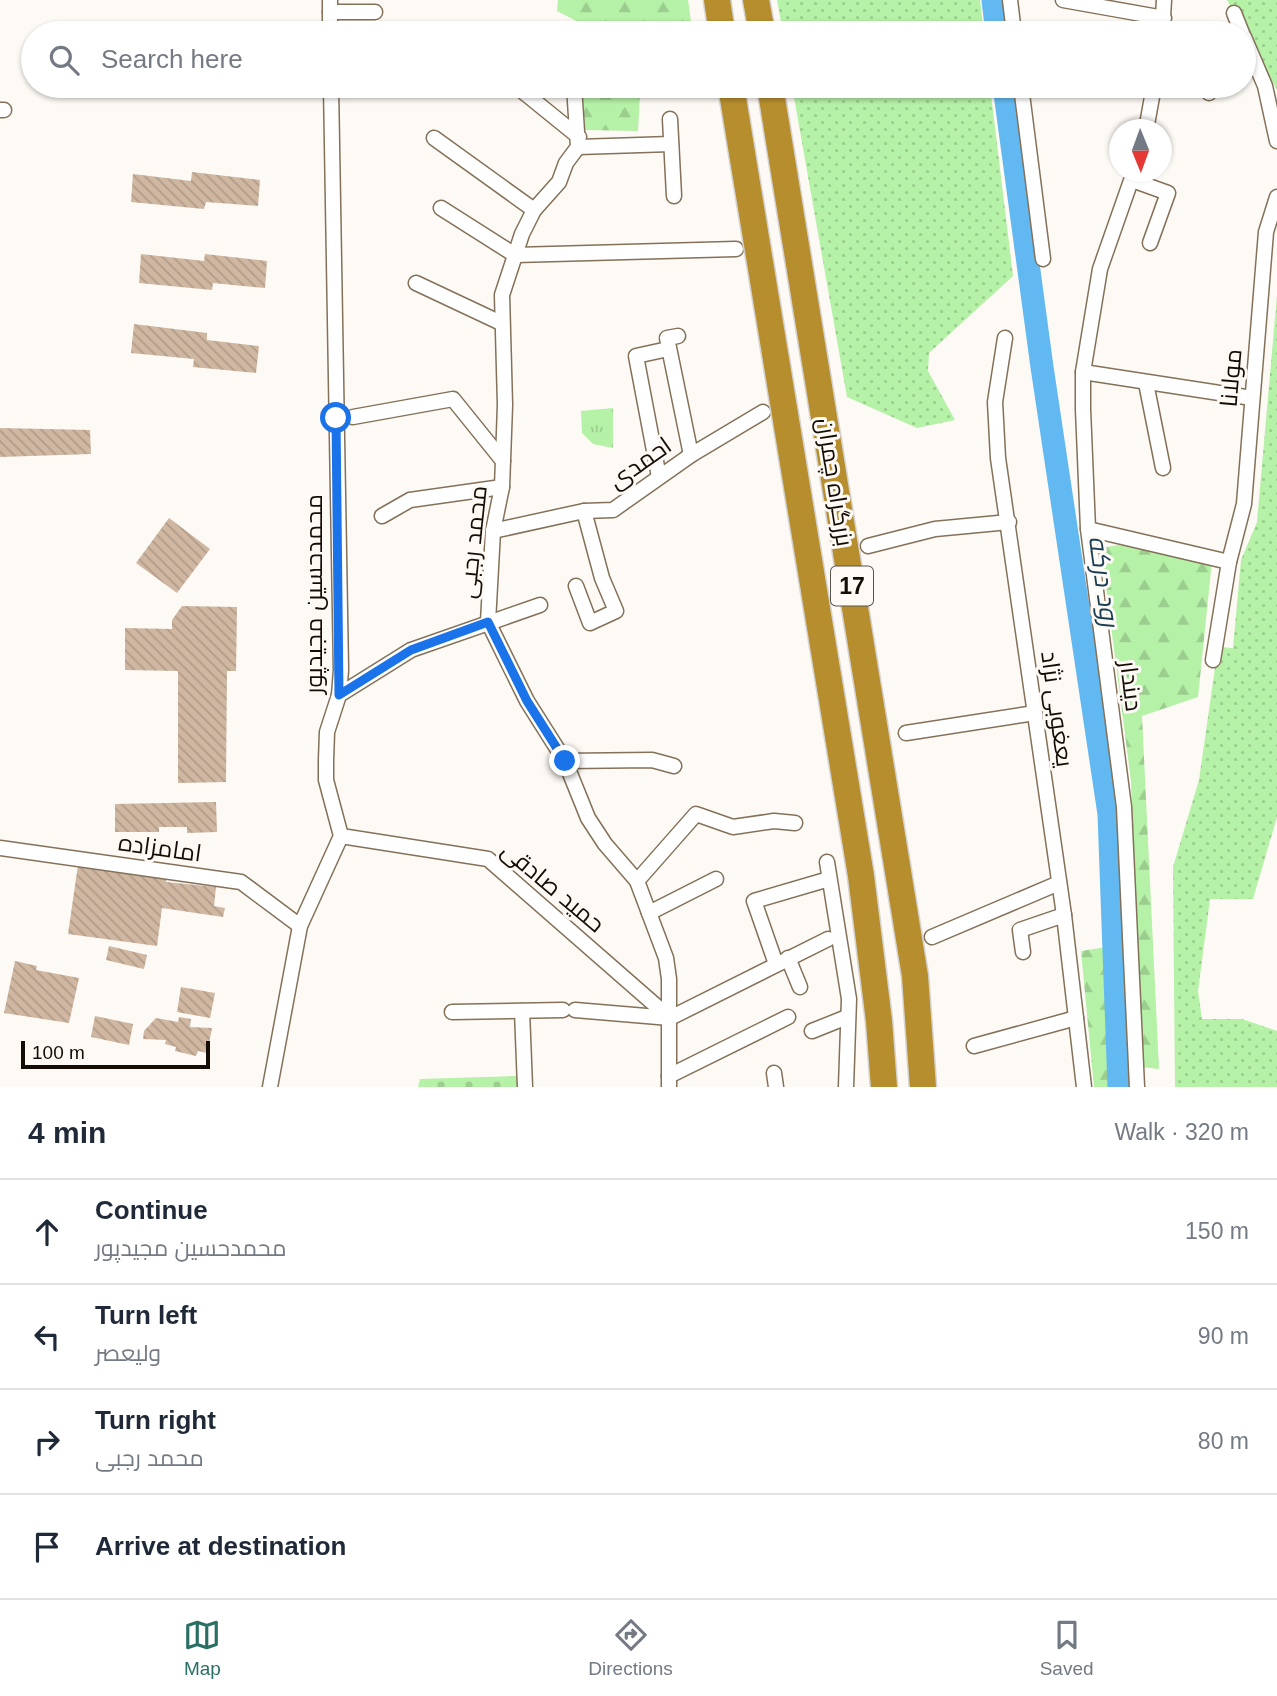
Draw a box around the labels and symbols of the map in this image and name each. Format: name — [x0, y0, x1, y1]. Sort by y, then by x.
north arrow — [1109, 119, 1172, 182]
street label: مولانا — [1215, 348, 1246, 408]
route start — [320, 402, 351, 433]
street label: بزرگراه چمران — [809, 416, 859, 549]
street label: احمدی — [603, 431, 677, 495]
street label: محمد رجبی — [453, 484, 493, 600]
street label: محمدحسین مجیدپور — [300, 494, 330, 696]
water label: رود درکه — [1083, 534, 1126, 631]
road number: 17 — [831, 566, 873, 606]
street label: یعغوبی نژاد — [1035, 649, 1079, 769]
street label: دیندار — [1115, 657, 1148, 713]
route end — [549, 745, 580, 776]
street label: امامزاده — [117, 828, 203, 867]
street label: حمید صادقی — [496, 836, 610, 938]
scale bar — [21, 1038, 210, 1070]

